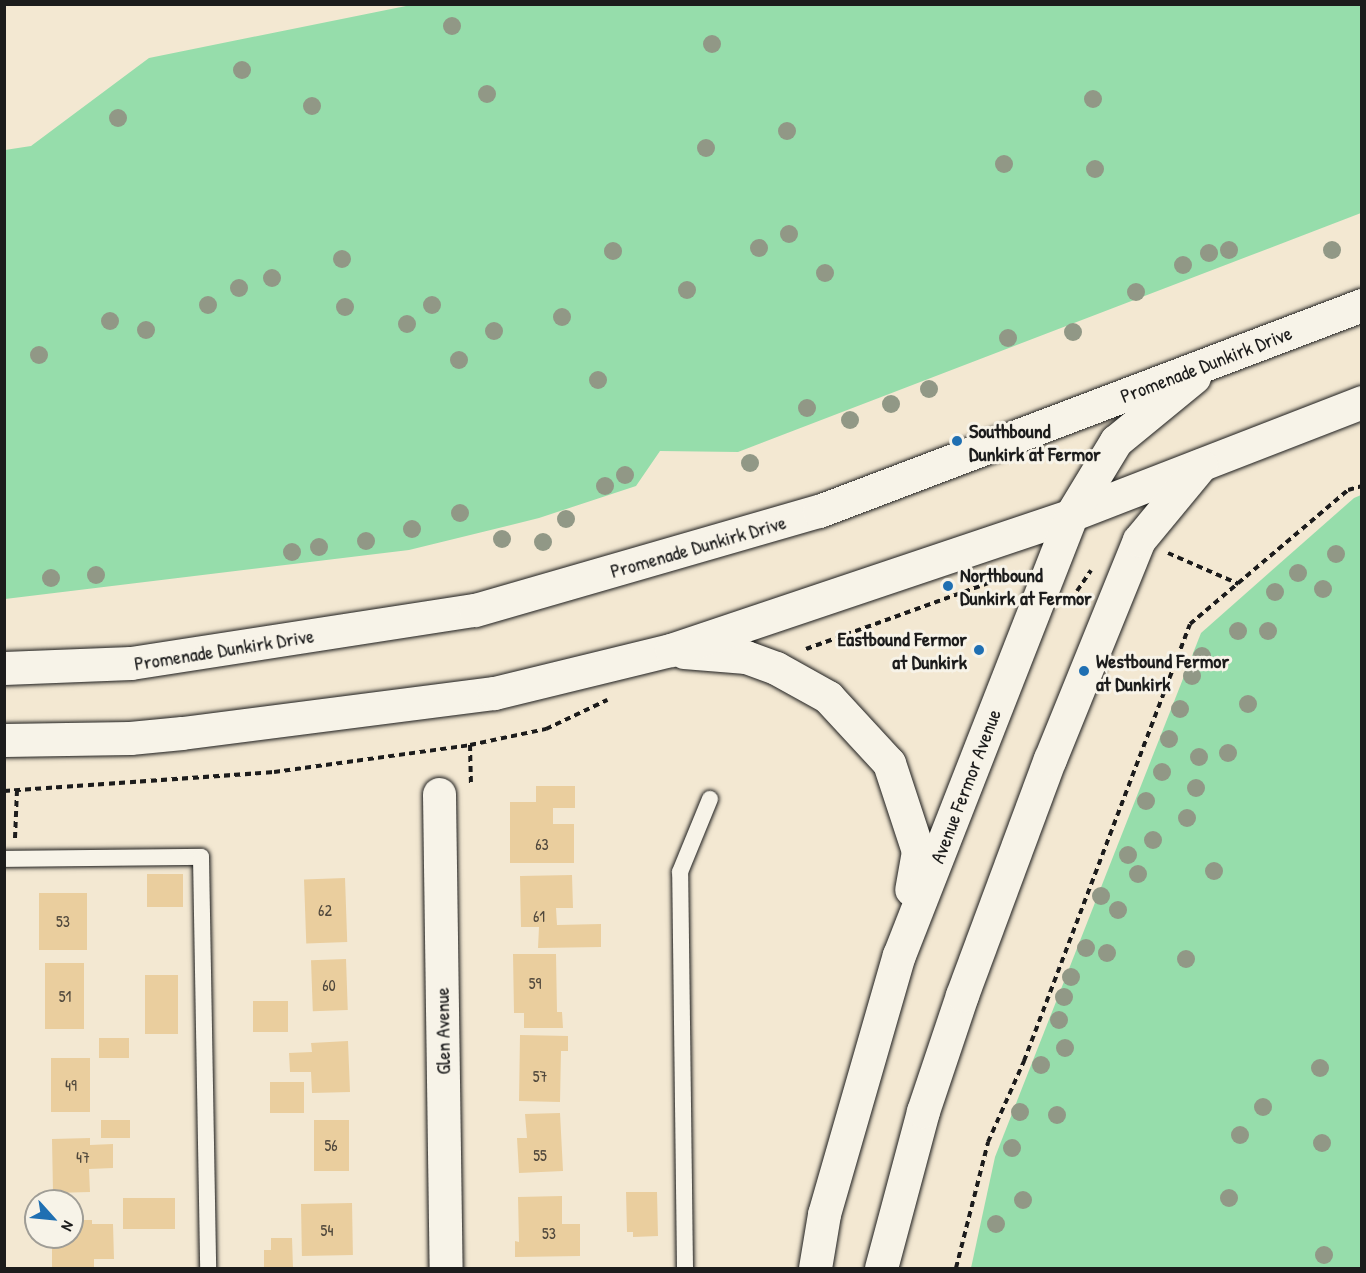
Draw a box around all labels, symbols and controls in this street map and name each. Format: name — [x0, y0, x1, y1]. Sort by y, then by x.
street label: Promenade Dunkirk Drive — [1117, 320, 1295, 408]
place label: Southbound Dunkirk at Fermor — [969, 418, 1101, 465]
marker: Southbound Dunkirk at Fermor — [950, 434, 964, 448]
street label: Promenade Dunkirk Drive — [607, 509, 789, 583]
place label: Northbound Dunkirk at Fermor — [960, 562, 1092, 609]
marker: Northbound Dunkirk at Fermor — [941, 579, 955, 593]
street label: Promenade Dunkirk Drive — [132, 623, 316, 675]
place label: Eastbound Fermor at Dunkirk — [837, 626, 967, 673]
marker: Eastbound Fermor at Dunkirk — [972, 643, 986, 657]
place label: Westbound Fermor at Dunkirk — [1096, 648, 1229, 695]
marker: Westbound Fermor at Dunkirk — [1077, 664, 1091, 678]
street label: Avenue Fermor Avenue — [925, 706, 1005, 866]
house number: 63 — [535, 834, 549, 854]
house number: 62 — [318, 900, 332, 920]
house number: 61 — [533, 906, 545, 926]
house number: 53 — [56, 911, 70, 931]
house number: 59 — [529, 973, 541, 993]
house number: 60 — [322, 975, 336, 995]
house number: 51 — [59, 986, 71, 1006]
street label: Glen Avenue — [429, 987, 455, 1075]
house number: 57 — [533, 1066, 547, 1086]
house number: 49 — [65, 1075, 77, 1095]
house number: 56 — [324, 1135, 338, 1155]
house number: 55 — [533, 1145, 547, 1165]
house number: 47 — [76, 1147, 90, 1167]
north arrow — [24, 1189, 84, 1249]
text: N — [57, 1217, 80, 1235]
house number: 54 — [321, 1220, 333, 1240]
house number: 53 — [542, 1223, 556, 1243]

